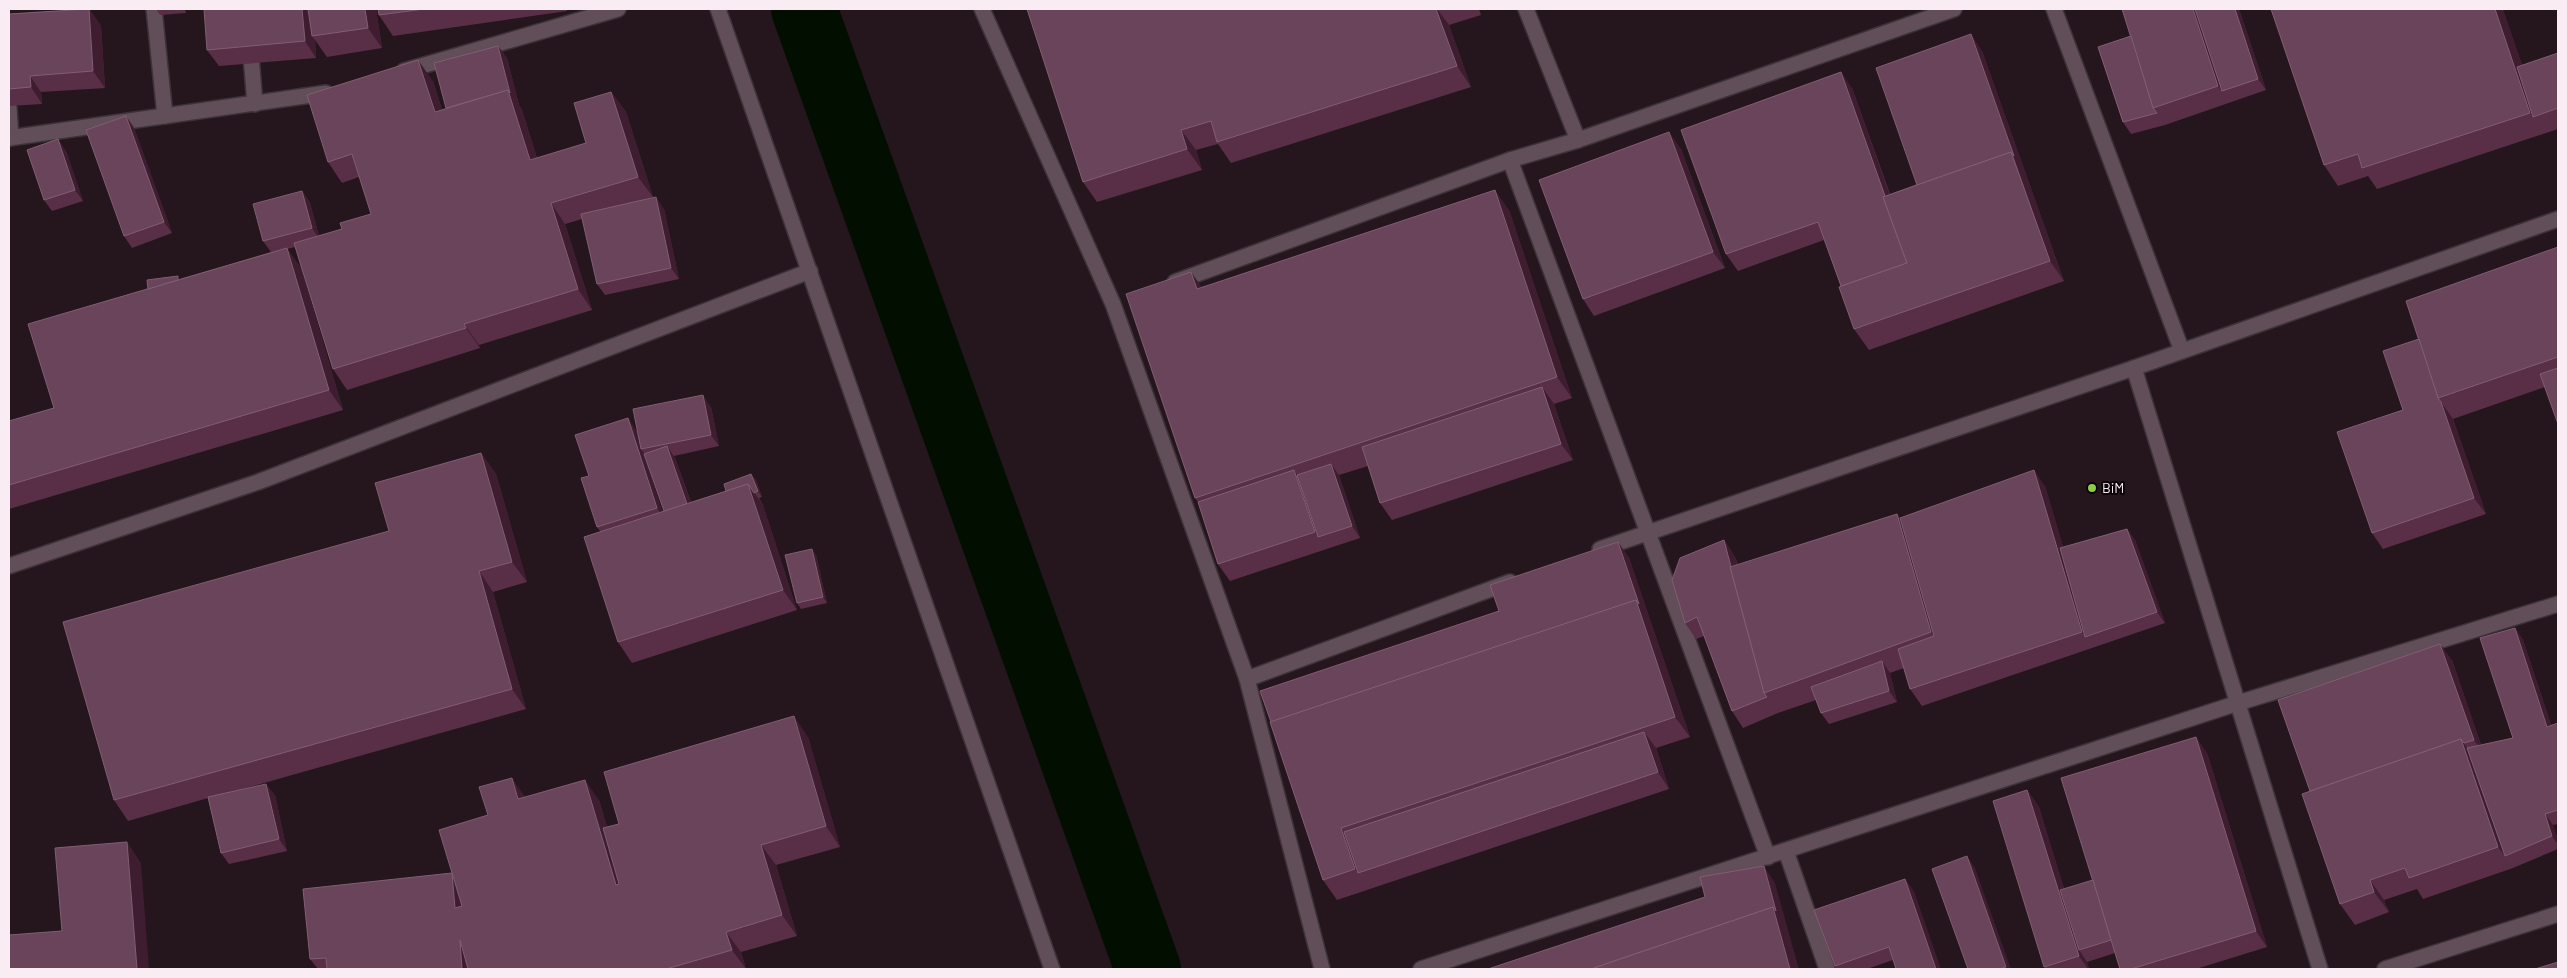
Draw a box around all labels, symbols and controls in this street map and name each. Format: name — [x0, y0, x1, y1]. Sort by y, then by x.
place label: BiM — [2102, 479, 2124, 496]
marker: BiM — [2086, 482, 2098, 494]

